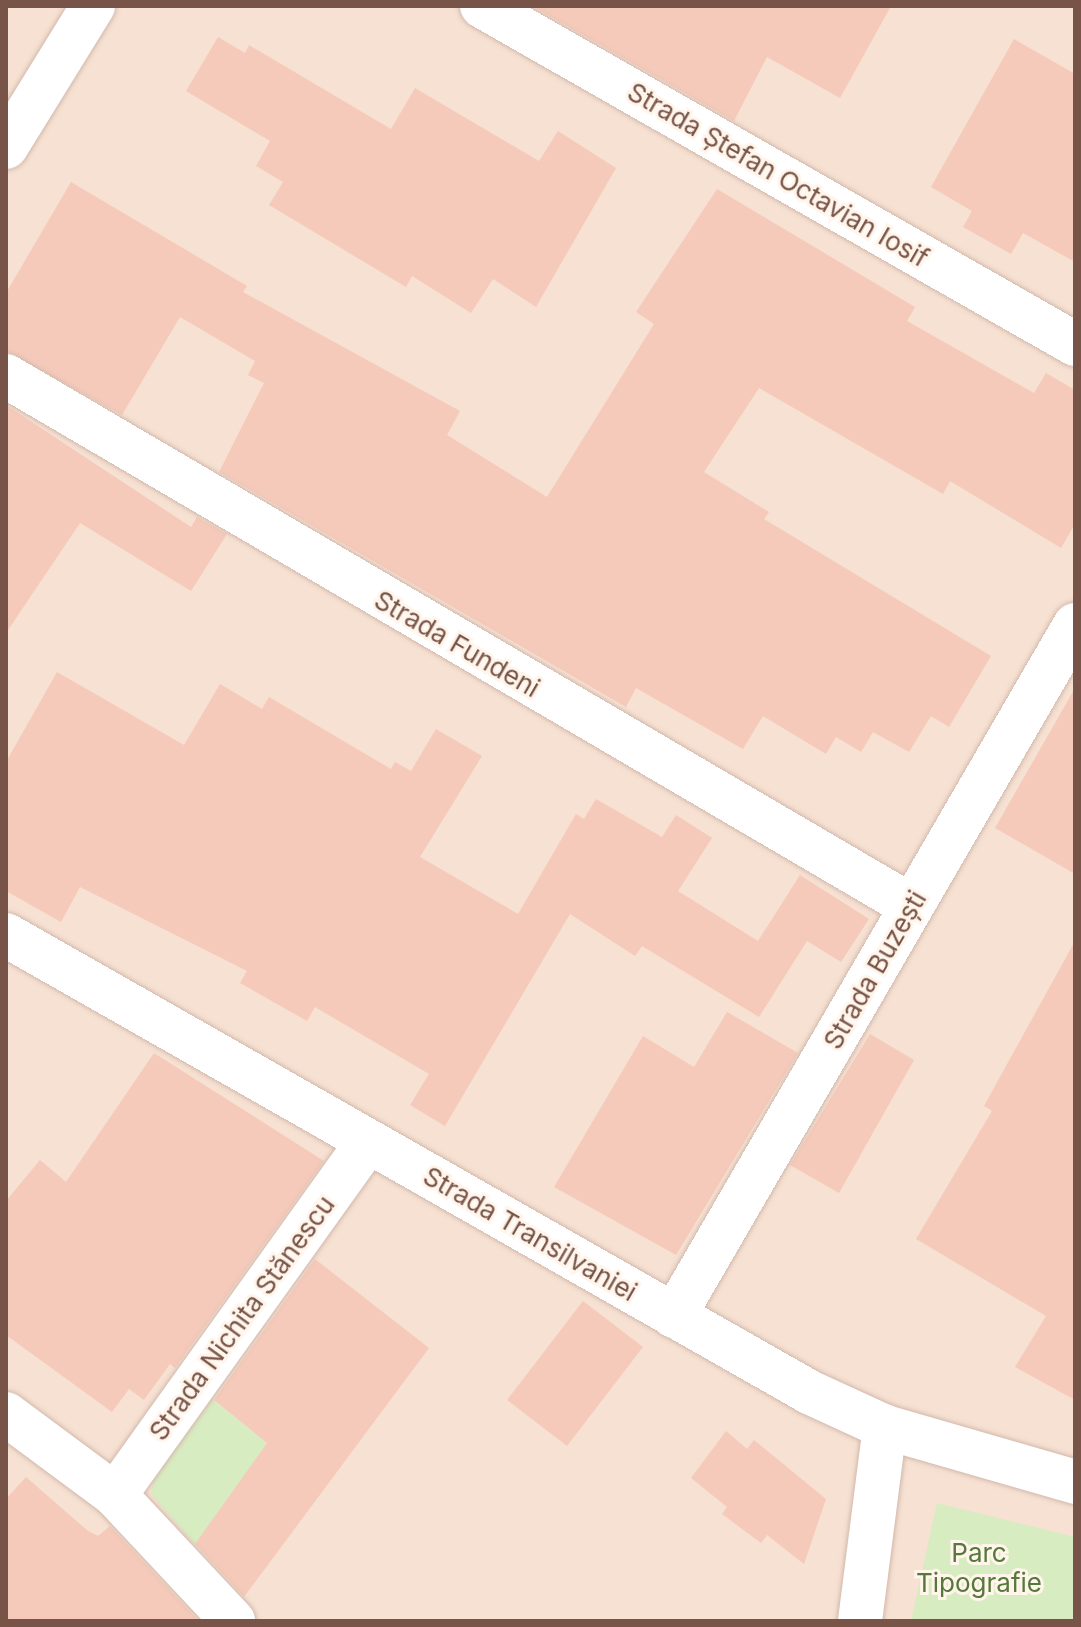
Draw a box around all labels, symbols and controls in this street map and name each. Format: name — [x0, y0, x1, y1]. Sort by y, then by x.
street label: Strada Ștefan Octavian Iosif — [622, 76, 934, 274]
street label: Strada Fundeni — [369, 584, 545, 704]
street label: Strada Buzești — [817, 885, 933, 1055]
street label: Strada Transilvaniei — [418, 1160, 642, 1308]
street label: Strada Nichita Stănescu — [143, 1190, 341, 1446]
park label: Parc Tipografie — [916, 1537, 1042, 1598]

